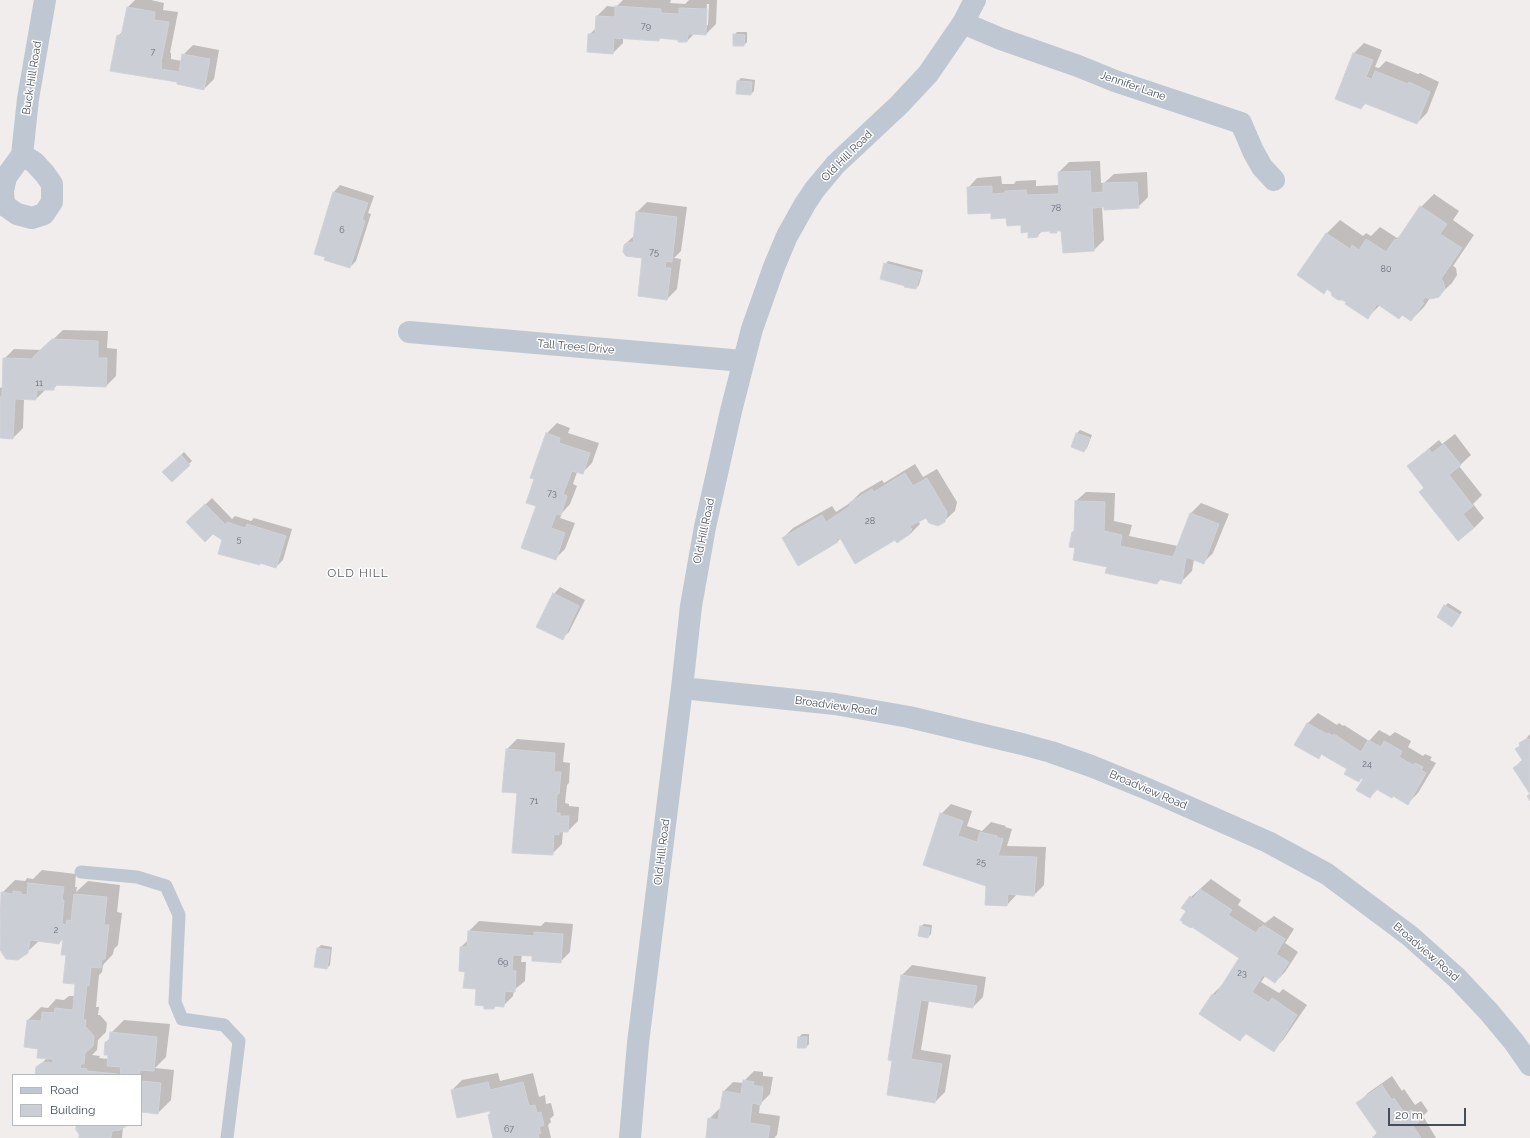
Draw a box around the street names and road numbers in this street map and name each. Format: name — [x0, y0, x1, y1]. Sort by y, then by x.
street label: Buck Hill Road — [20, 40, 44, 116]
street label: Jennifer Lane — [1098, 69, 1168, 103]
street label: Old Hill Road — [819, 128, 875, 184]
street label: Tall Trees Drive — [537, 337, 615, 357]
street label: Old Hill Road — [691, 497, 717, 565]
street label: Broadview Road — [794, 694, 878, 718]
street label: Broadview Road — [1107, 768, 1189, 812]
street label: Old Hill Road — [651, 818, 673, 886]
street label: Broadview Road — [1390, 920, 1462, 984]

